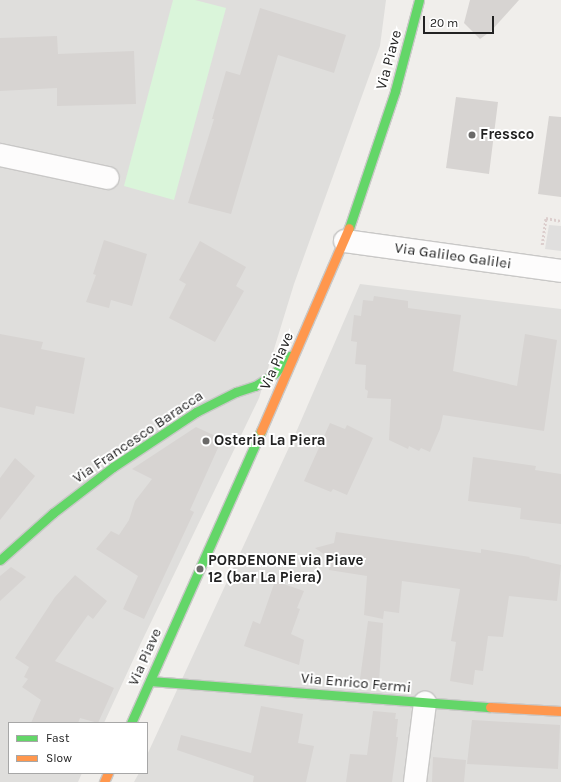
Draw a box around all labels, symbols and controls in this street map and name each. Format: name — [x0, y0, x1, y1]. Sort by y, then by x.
scale bar — [425, 8, 496, 34]
text: 20 m — [430, 16, 458, 30]
street label: Via Piave — [372, 28, 406, 92]
place label: Fressco — [480, 126, 534, 144]
marker: Fressco — [467, 130, 477, 140]
street label: Via Galileo Galilei — [393, 239, 513, 273]
street label: Via Piave — [256, 329, 298, 393]
street label: Via Francesco Baracca — [69, 387, 207, 487]
place label: Osteria La Piera — [214, 432, 326, 450]
marker: Osteria La Piera — [201, 436, 211, 446]
place label: PORDENONE via Piave 12 (bar La Piera) — [208, 551, 363, 586]
marker: PORDENONE via Piave 12 (bar La Piera) — [195, 564, 205, 574]
street label: Via Piave — [124, 625, 166, 689]
street label: Via Enrico Fermi — [300, 669, 412, 697]
legend — [8, 722, 148, 774]
text: Fast — [46, 731, 69, 745]
text: Slow — [46, 751, 72, 765]

